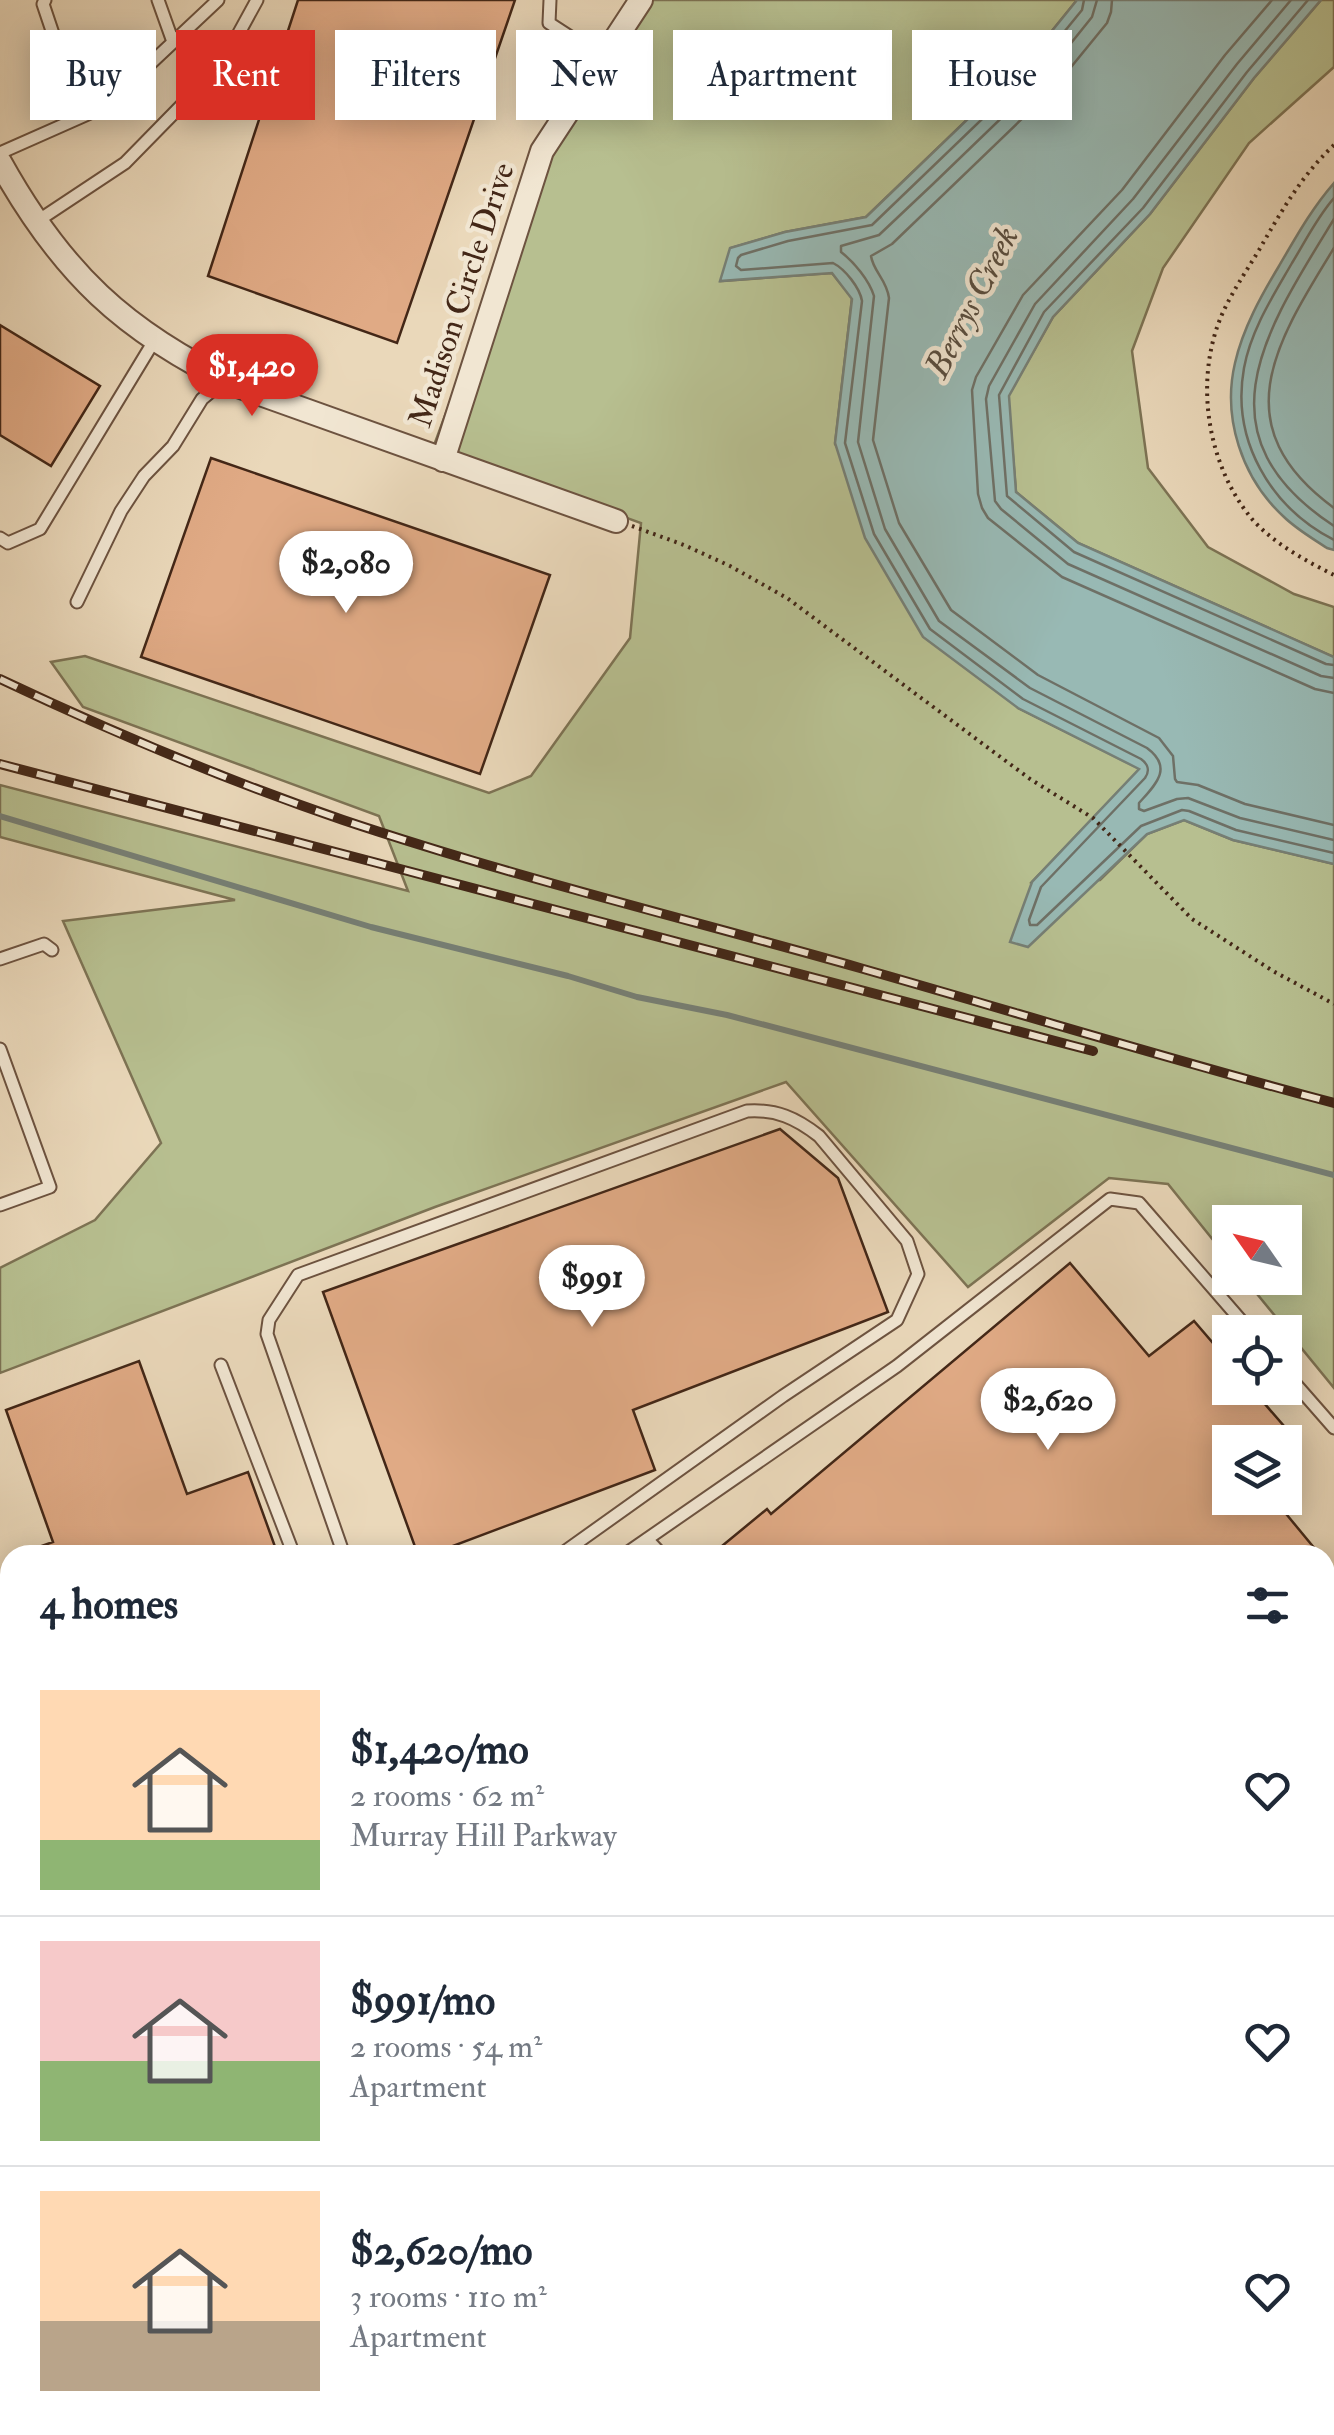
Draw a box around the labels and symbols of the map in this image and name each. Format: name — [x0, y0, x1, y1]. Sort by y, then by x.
street label: Madison Circle Drive — [400, 158, 524, 432]
water label: Berrys Creek — [914, 219, 1029, 387]
pin: $1,420 — [171, 334, 333, 419]
pin: $2,080 — [265, 531, 427, 616]
north arrow — [1212, 1205, 1302, 1295]
pin: $991 — [533, 1245, 651, 1330]
pin: $2,620 — [967, 1368, 1129, 1453]

